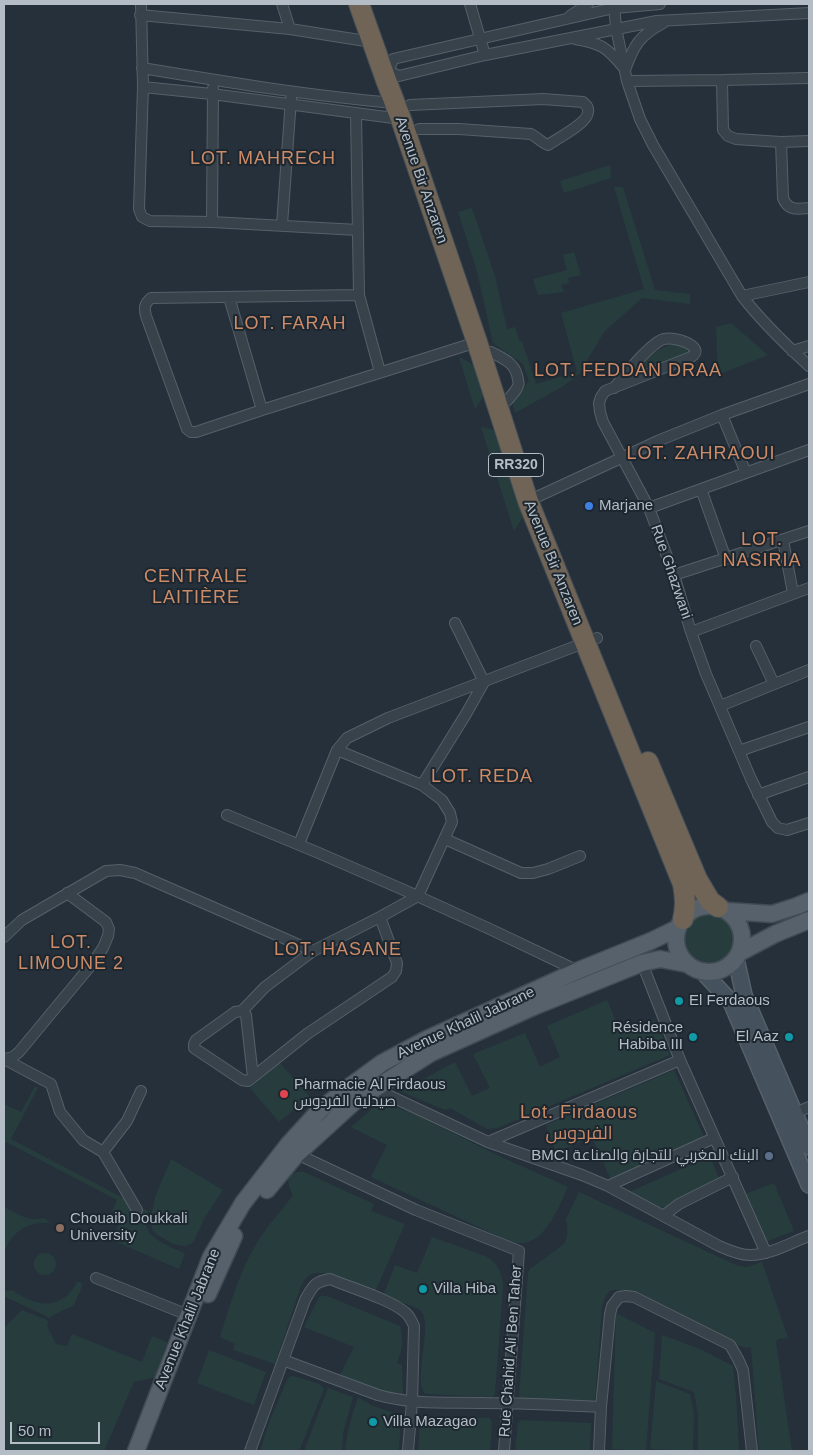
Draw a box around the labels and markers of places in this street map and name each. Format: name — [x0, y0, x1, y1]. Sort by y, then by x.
place label: Marjane — [599, 497, 653, 515]
marker: Marjane — [583, 500, 595, 512]
place label: El Ferdaous — [689, 992, 770, 1010]
marker: El Ferdaous — [673, 995, 685, 1007]
place label: Résidence Habiba III — [612, 1019, 683, 1054]
place label: El Aaz — [736, 1028, 779, 1046]
marker: Résidence Habiba III — [687, 1031, 699, 1043]
marker: El Aaz — [783, 1031, 795, 1043]
place label: Pharmacie Al Firdaous صيدلية الفردوس — [294, 1076, 446, 1111]
marker: Pharmacie Al Firdaous صيدلية الفردوس — [278, 1088, 290, 1100]
place label: BMCI البنك المغربي للتجارة والصناعة — [531, 1147, 759, 1165]
marker: BMCI البنك المغربي للتجارة والصناعة — [763, 1150, 775, 1162]
place label: Chouaib Doukkali University — [70, 1210, 188, 1245]
marker: Chouaib Doukkali University — [54, 1222, 66, 1234]
place label: Villa Hiba — [433, 1280, 496, 1298]
marker: Villa Hiba — [417, 1283, 429, 1295]
place label: Villa Mazagao — [383, 1413, 477, 1431]
marker: Villa Mazagao — [367, 1416, 379, 1428]

